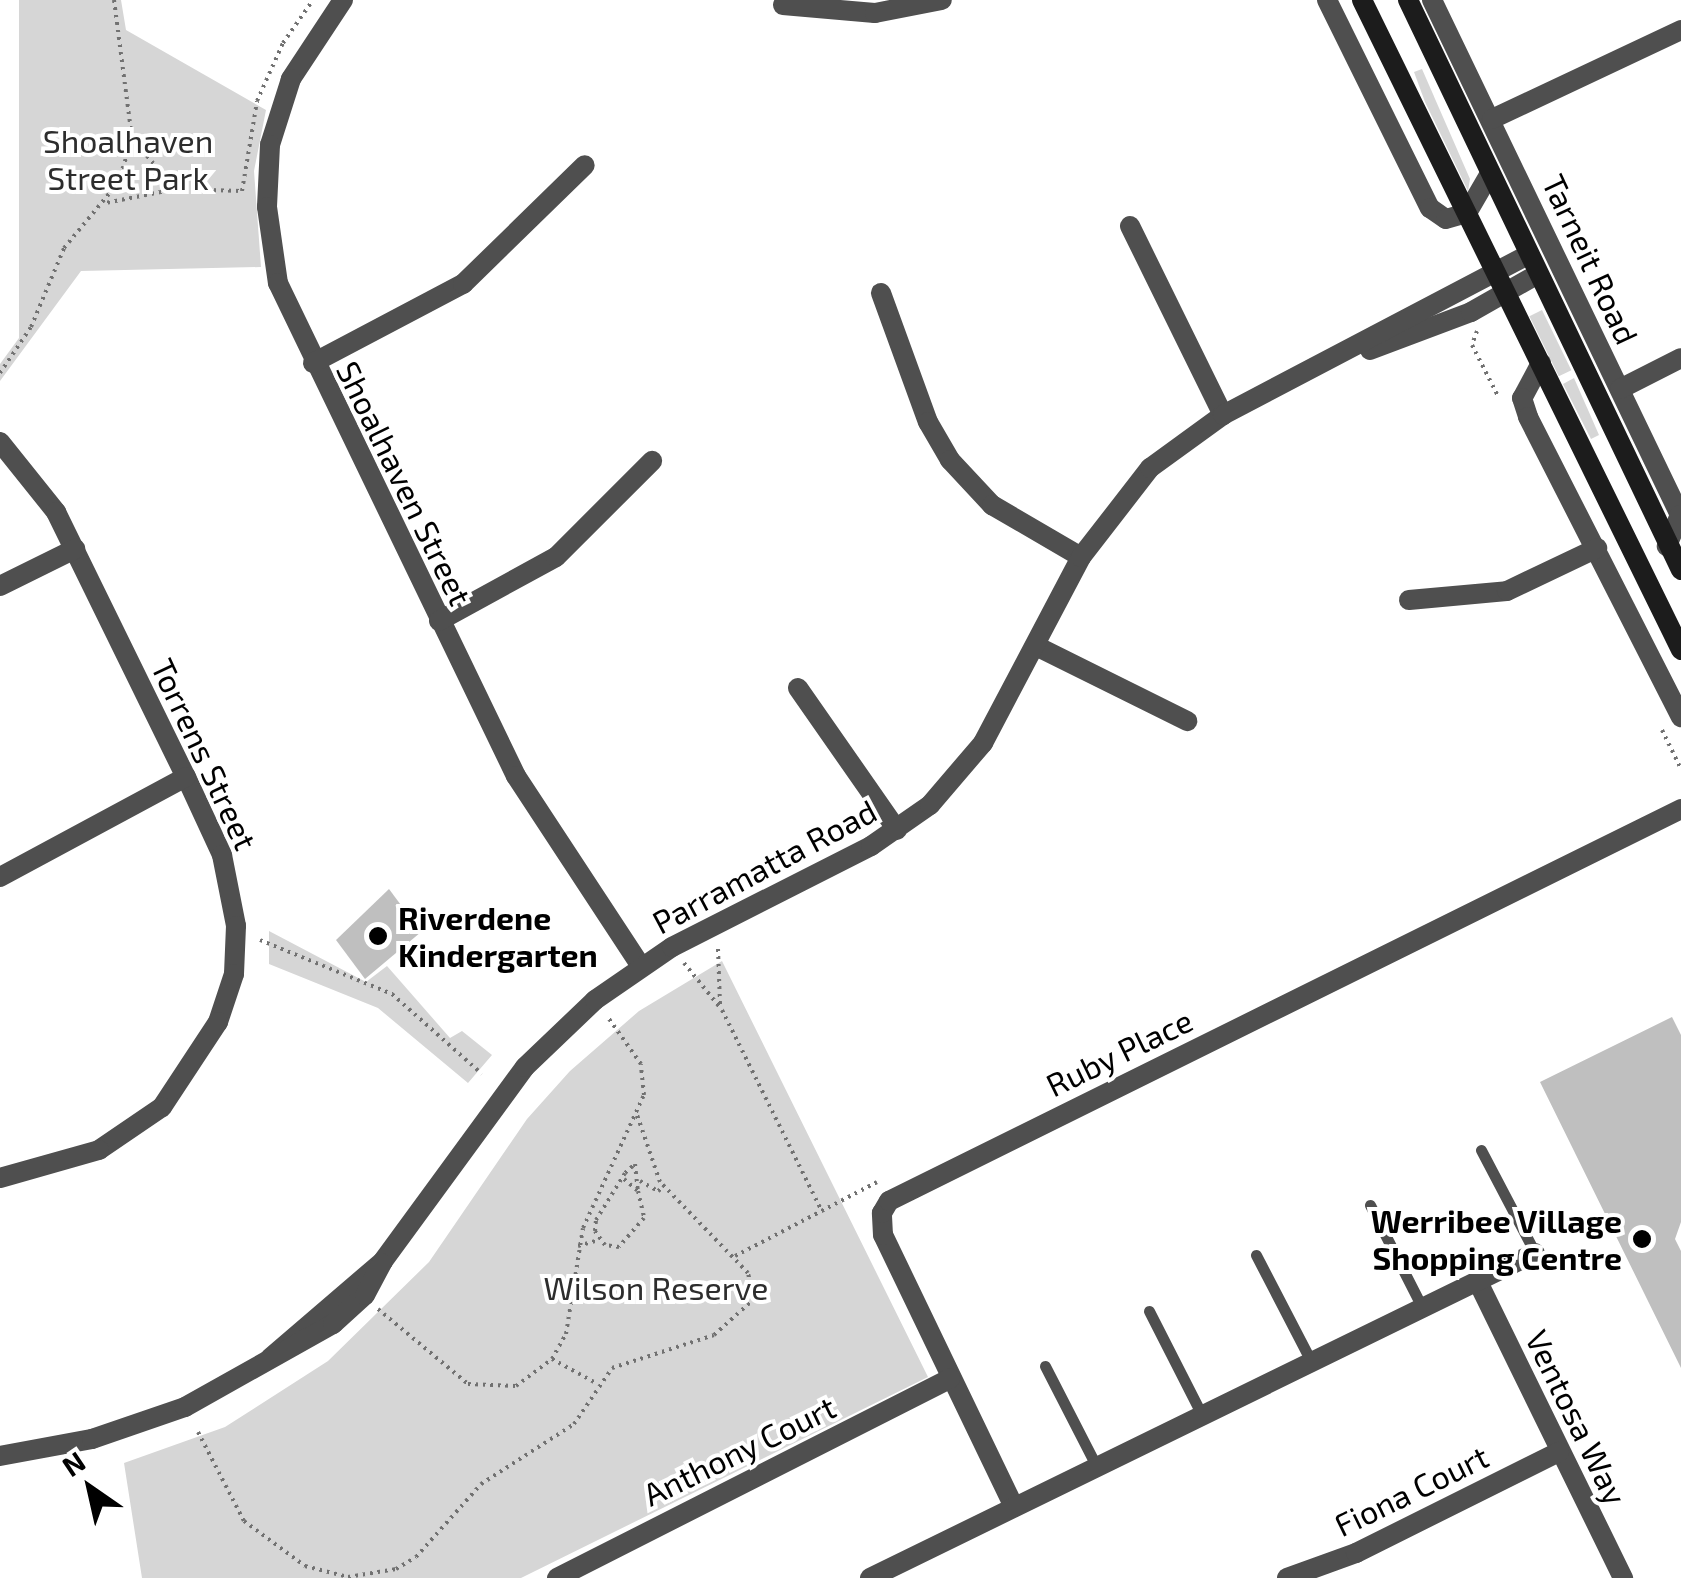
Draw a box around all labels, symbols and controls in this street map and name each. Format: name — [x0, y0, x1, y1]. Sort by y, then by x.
park label: Shoalhaven Street Park — [43, 122, 213, 197]
street label: Tarneit Road — [1535, 168, 1647, 350]
street label: Shoalhaven Street — [329, 355, 481, 611]
street label: Torrens Street — [144, 652, 266, 856]
street label: Parramatta Road — [646, 791, 882, 941]
place label: Riverdene Kindergarten — [398, 899, 598, 974]
marker: Riverdene Kindergarten — [367, 925, 389, 947]
street label: Ruby Place — [1039, 1000, 1199, 1104]
place label: Werribee Village Shopping Centre — [1370, 1202, 1622, 1277]
marker: Werribee Village Shopping Centre — [1631, 1228, 1653, 1250]
park label: Wilson Reserve — [544, 1268, 768, 1306]
street label: Ventosa Way — [1518, 1323, 1636, 1511]
street label: Anthony Court — [636, 1387, 842, 1513]
street label: Fiona Court — [1328, 1436, 1494, 1544]
north arrow — [40, 1438, 140, 1538]
text: N — [55, 1443, 91, 1483]

